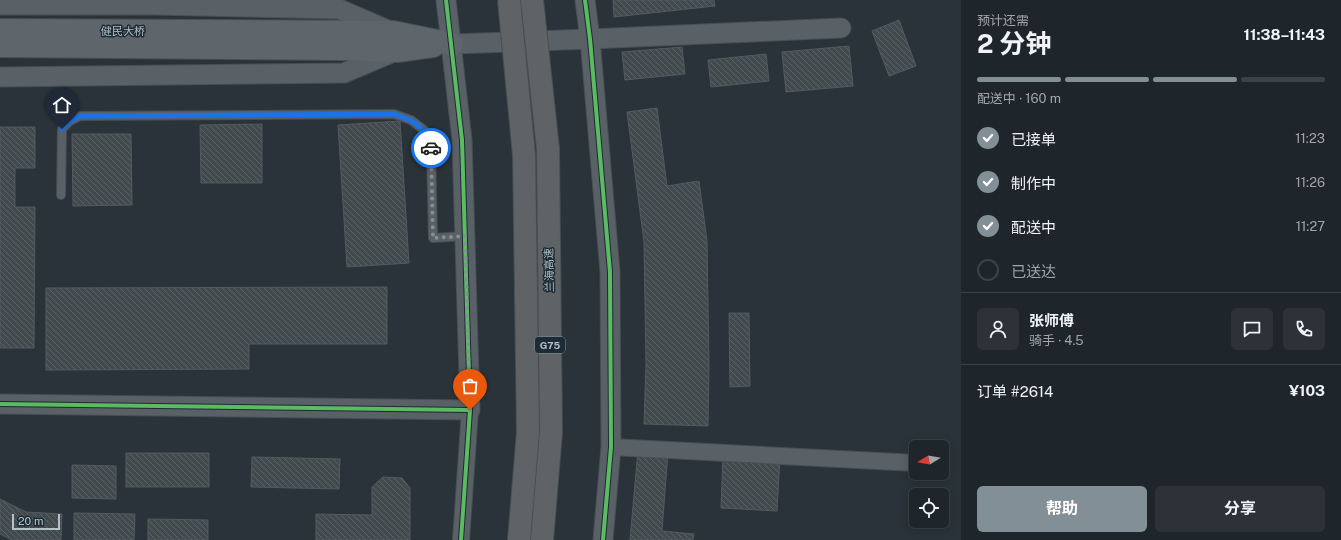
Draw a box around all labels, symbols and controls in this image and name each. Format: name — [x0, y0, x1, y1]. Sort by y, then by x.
text: 预计还需 — [977, 13, 1029, 28]
street label: 健民大桥 — [101, 25, 145, 37]
text: 11:38–11:43 — [1244, 26, 1325, 43]
text: 2 分钟 — [977, 28, 1051, 59]
pin — [45, 88, 79, 129]
text: 配送中 · 160 m — [977, 91, 1061, 106]
icon: home — [51, 94, 73, 116]
icon: check — [977, 127, 999, 149]
courier — [411, 128, 451, 168]
text: 已接单 — [1011, 131, 1056, 148]
text: 11:23 — [1295, 131, 1325, 146]
icon: car — [420, 137, 442, 159]
icon: check — [977, 171, 999, 193]
text: 制作中 — [1011, 175, 1056, 192]
text: 11:26 — [1295, 175, 1325, 190]
icon: check — [977, 215, 999, 237]
text: 配送中 — [1011, 219, 1056, 236]
text: 11:27 — [1296, 219, 1325, 234]
street label: 兰海高速 — [543, 248, 555, 292]
text: 已送达 — [1011, 263, 1056, 280]
button: person — [977, 308, 1019, 350]
button: chat — [1231, 308, 1273, 350]
button: phone — [1283, 308, 1325, 350]
text: 张师傅 — [1029, 312, 1074, 329]
text: 骑手 · 4.5 — [1029, 333, 1084, 348]
road number: G75 — [535, 337, 565, 353]
pin — [453, 369, 487, 410]
icon: bag — [459, 375, 481, 397]
text: ¥103 — [1289, 382, 1325, 399]
text: 订单 #2614 — [977, 383, 1054, 400]
north arrow — [909, 440, 949, 480]
map controls — [909, 440, 949, 528]
button: 帮助 — [977, 486, 1147, 532]
button: 分享 — [1155, 486, 1325, 532]
button: locate — [909, 488, 949, 528]
scale bar — [12, 512, 60, 531]
text: 20 m — [18, 515, 43, 527]

